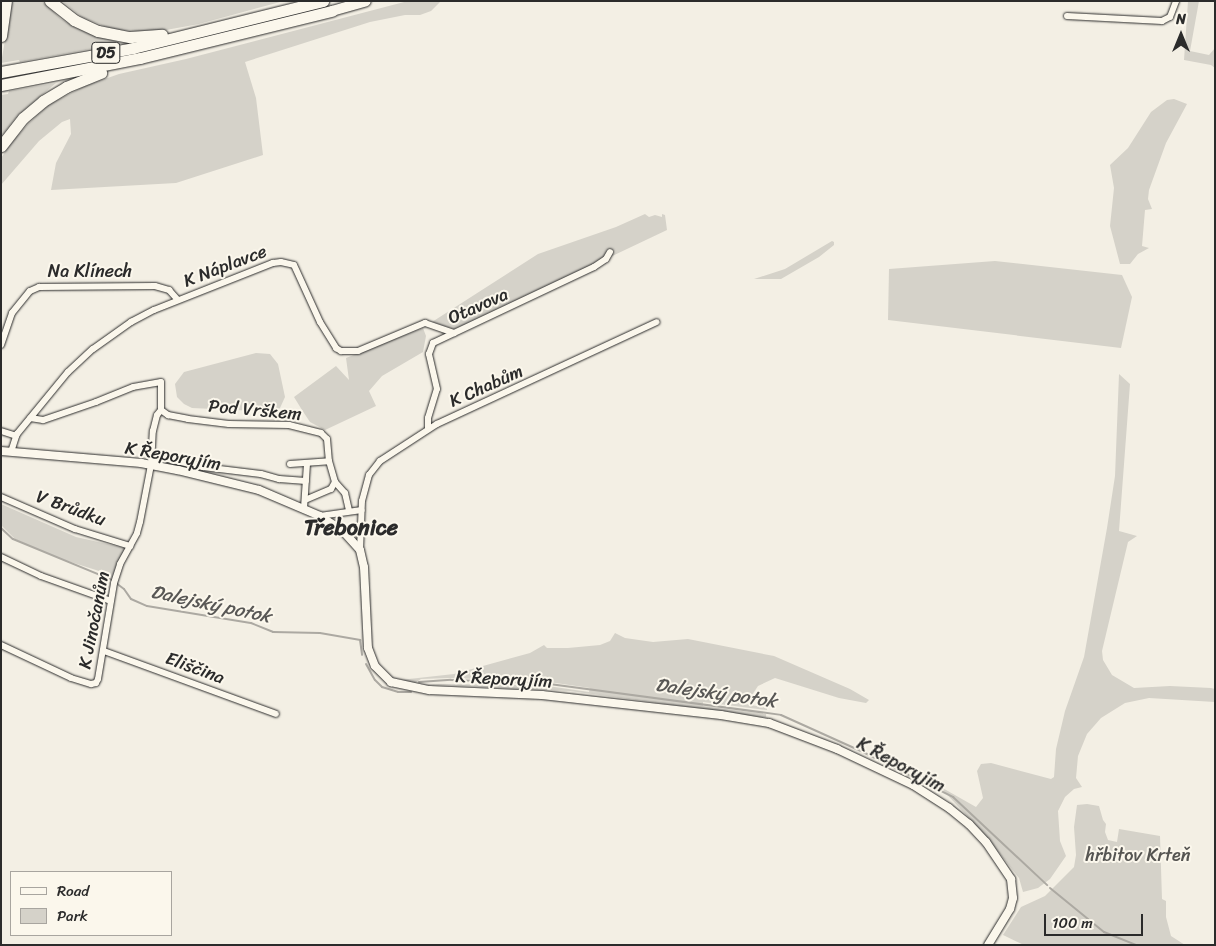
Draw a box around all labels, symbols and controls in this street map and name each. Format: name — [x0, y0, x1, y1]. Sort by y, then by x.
text: N — [1176, 7, 1186, 32]
north arrow — [1156, 10, 1206, 60]
road number: D5 — [91, 40, 121, 66]
street label: K Náplavce — [180, 240, 270, 292]
street label: Na Klínech — [48, 260, 132, 282]
street label: Otavova — [445, 283, 511, 329]
street label: K Chabům — [446, 360, 526, 412]
street label: Pod Vrškem — [208, 395, 302, 425]
street label: K Řeporyjím — [123, 437, 223, 475]
street label: V Brůdku — [33, 485, 109, 531]
district label: Třebonice — [304, 515, 398, 541]
street label: K Jinočanům — [74, 569, 114, 671]
water label: Dalejský potok — [149, 580, 273, 628]
street label: Eliščina — [163, 647, 227, 689]
street label: K Řeporyjím — [455, 666, 553, 692]
water label: Dalejský potok — [654, 673, 778, 713]
street label: K Řeporyjím — [853, 733, 949, 797]
park label: hřbitov Krteň — [1085, 844, 1191, 866]
legend — [10, 871, 172, 936]
text: Road — [57, 878, 89, 904]
text: Park — [57, 903, 88, 929]
scale bar — [1046, 904, 1145, 936]
text: 100 m — [1052, 910, 1093, 936]

